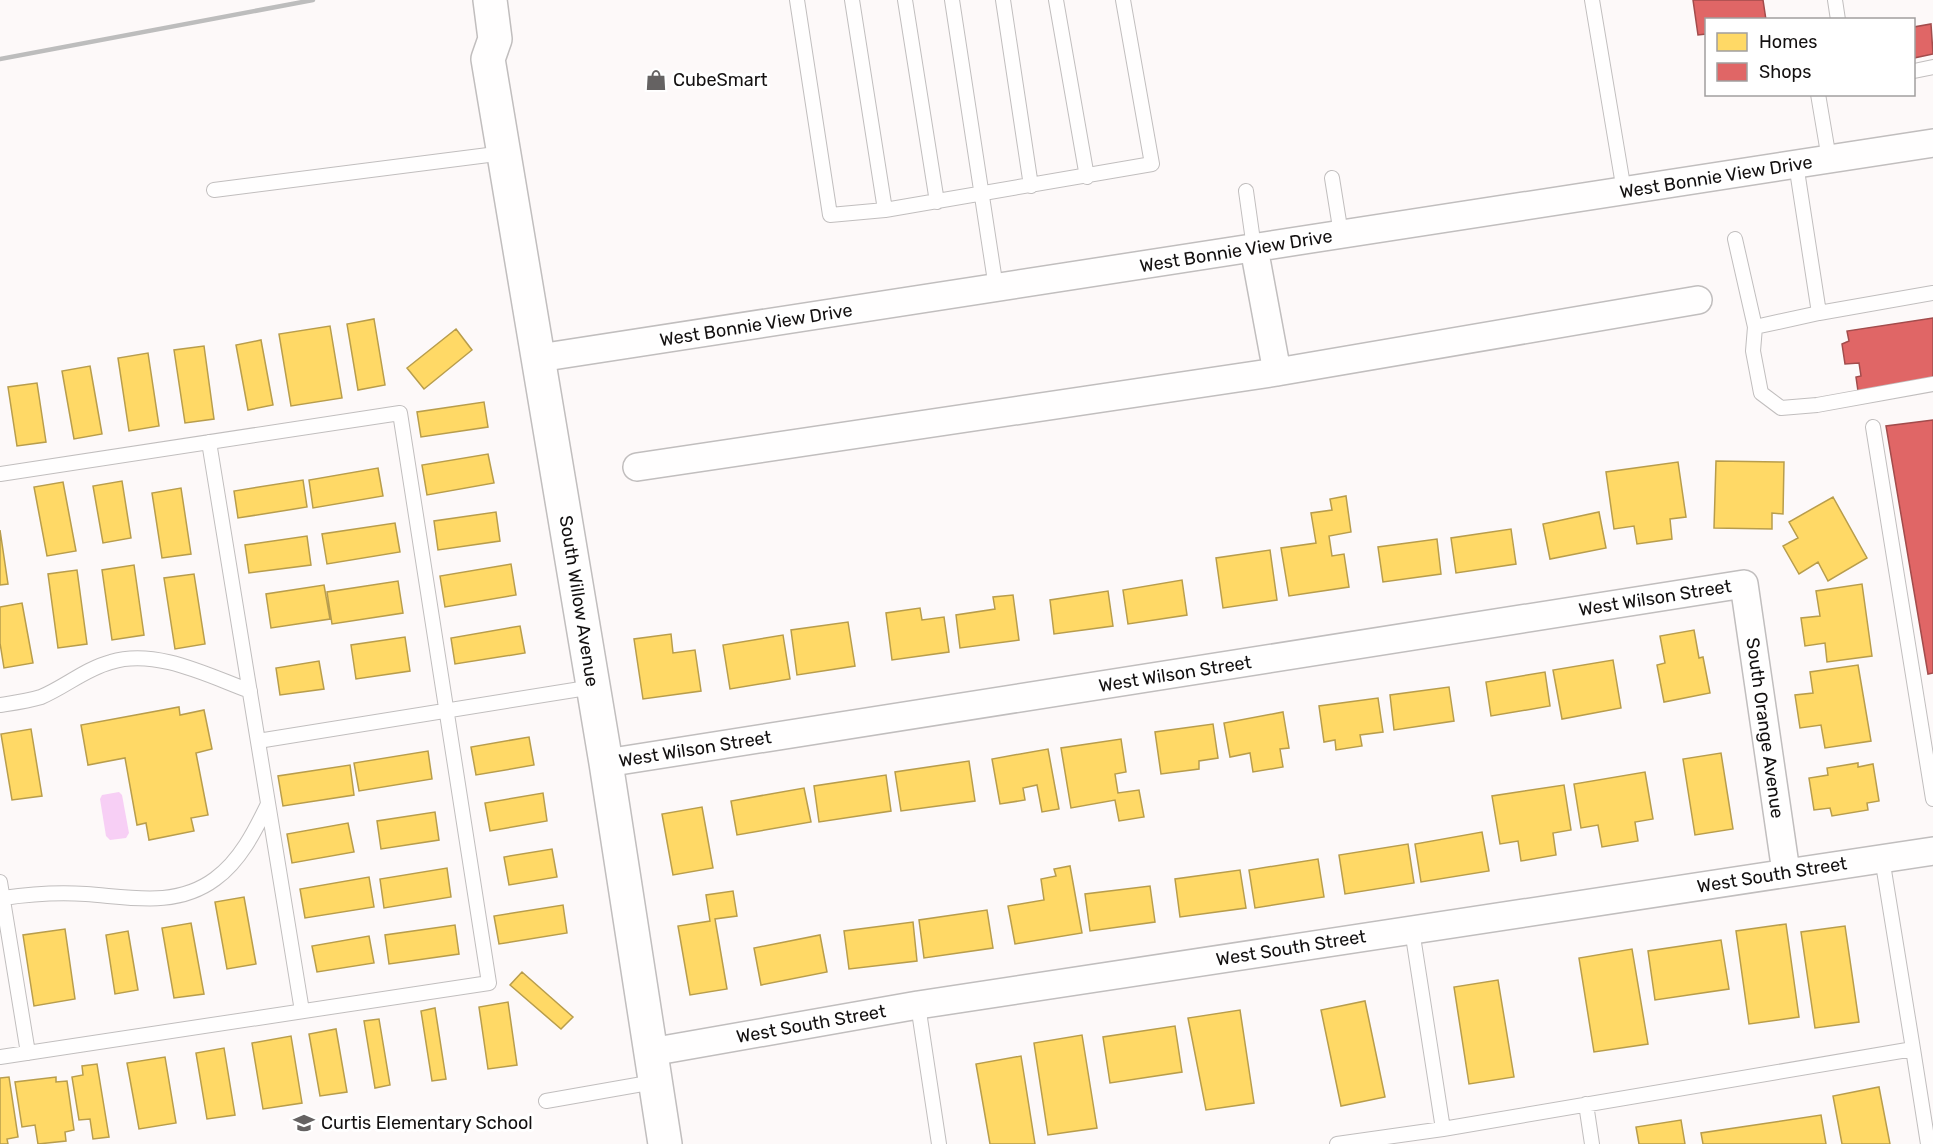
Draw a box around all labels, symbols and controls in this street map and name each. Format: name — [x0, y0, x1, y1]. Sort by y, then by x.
legend — [1705, 18, 1915, 96]
text: Homes — [1759, 31, 1817, 53]
text: Shops — [1759, 61, 1811, 83]
shop icon: CubeSmart — [644, 68, 668, 92]
place label: CubeSmart — [673, 69, 768, 91]
street label: West Bonnie View Drive — [1618, 151, 1814, 203]
street label: West Bonnie View Drive — [1138, 225, 1334, 277]
street label: West Bonnie View Drive — [658, 299, 854, 351]
street label: South Willow Avenue — [555, 514, 603, 688]
street label: West Wilson Street — [1577, 575, 1733, 621]
street label: South Orange Avenue — [1741, 636, 1789, 820]
street label: West Wilson Street — [1097, 651, 1253, 697]
street label: West Wilson Street — [617, 726, 773, 772]
street label: West South Street — [1695, 852, 1849, 898]
street label: West South Street — [1214, 925, 1368, 971]
street label: West South Street — [734, 1000, 888, 1048]
school or university icon: Curtis Elementary School — [292, 1111, 316, 1135]
place label: Curtis Elementary School — [321, 1112, 533, 1134]

